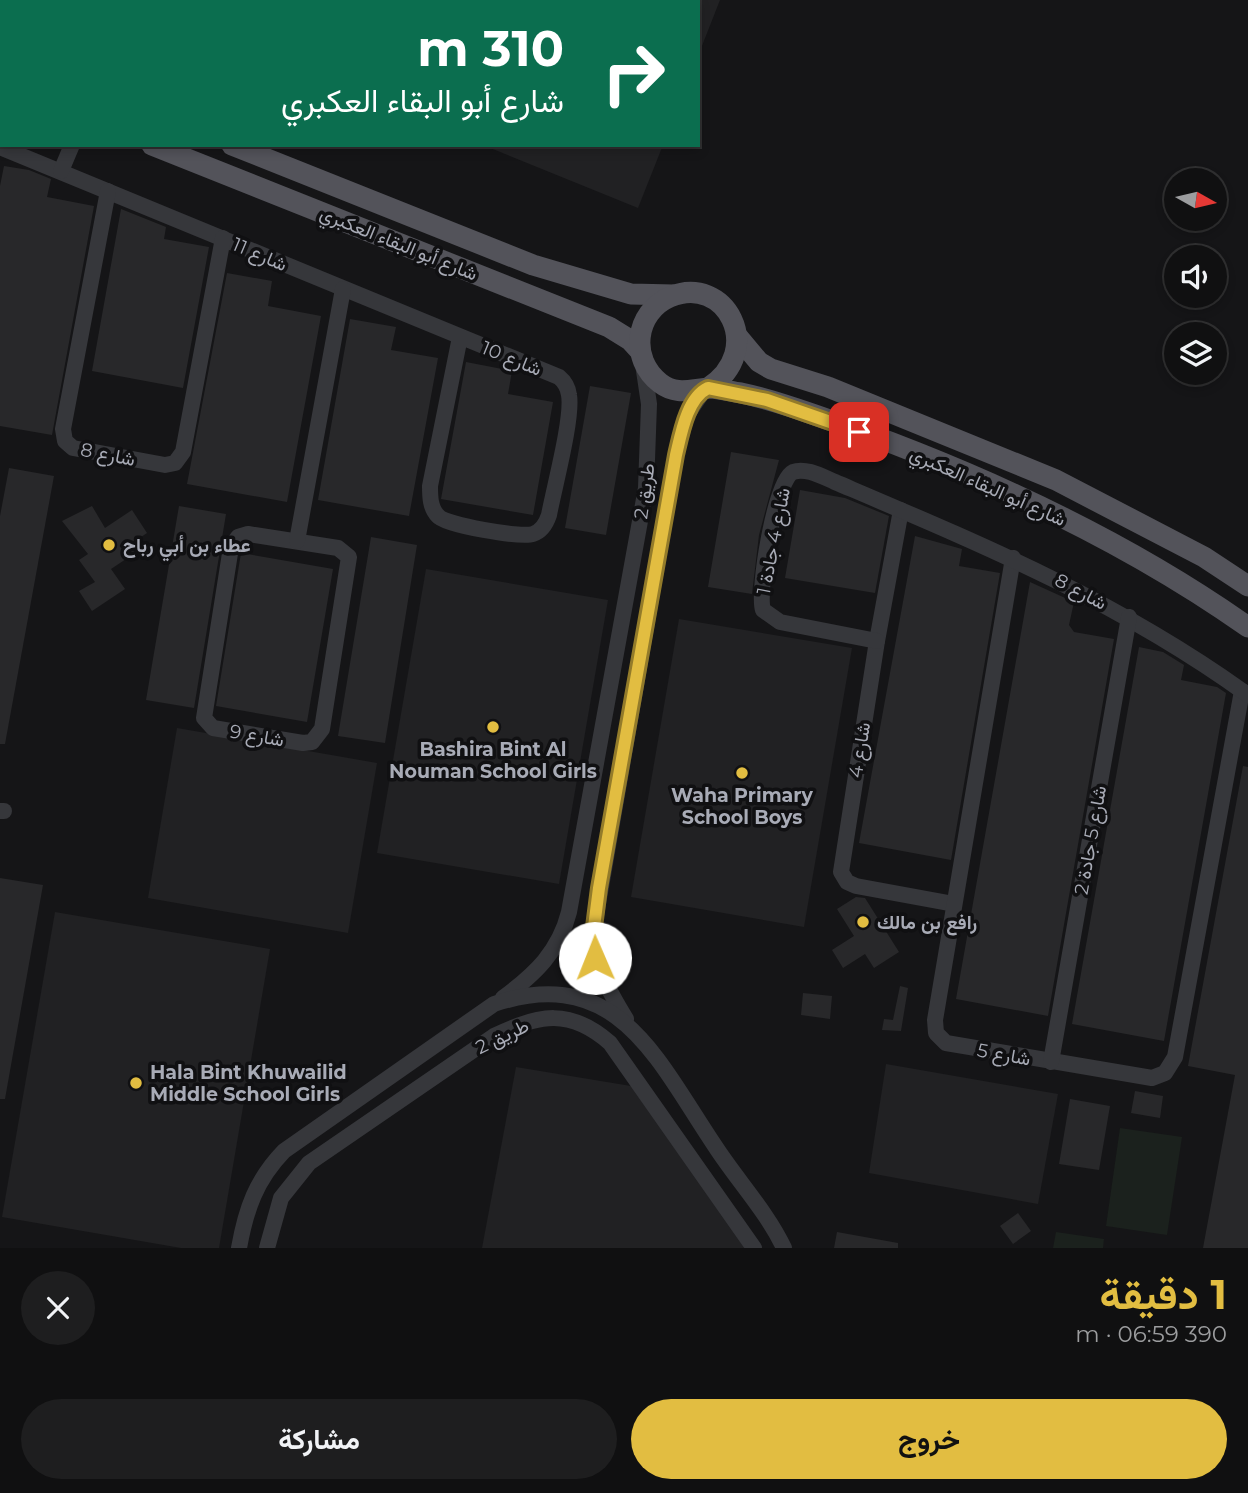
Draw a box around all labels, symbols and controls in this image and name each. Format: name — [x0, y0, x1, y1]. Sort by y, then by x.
text: 310 m — [417, 19, 564, 78]
icon: right — [588, 28, 679, 119]
text: شارع أبو البقاء العكبري — [281, 81, 564, 120]
north arrow — [1164, 168, 1227, 231]
map controls — [1164, 168, 1227, 385]
street label: شارع أبو البقاء العكبري — [315, 201, 481, 289]
street label: شارع 11 — [229, 233, 291, 277]
button: sound — [1164, 245, 1227, 308]
button: layers — [1164, 322, 1227, 385]
street label: شارع 10 — [478, 336, 545, 382]
pin — [829, 402, 889, 462]
icon: arrive — [840, 413, 878, 451]
street label: شارع 8 — [78, 438, 137, 472]
street label: شارع أبو البقاء العكبري — [905, 442, 1069, 535]
street label: طريق 2 — [629, 462, 660, 520]
street label: شارع 4 جادة 1 — [752, 486, 796, 597]
place label: عطاء بن أبي رباح — [123, 534, 251, 562]
marker: عطاء بن أبي رباح — [101, 537, 117, 553]
street label: شارع 8 — [1050, 568, 1111, 615]
street label: شارع 9 — [228, 719, 286, 753]
marker: Bashira Bint Al Nouman School Girls — [485, 719, 501, 735]
street label: شارع 4 — [844, 721, 876, 780]
place label: Bashira Bint Al Nouman School Girls — [389, 738, 597, 783]
marker: Waha Primary School Boys — [734, 765, 750, 781]
place label: Waha Primary School Boys — [671, 784, 814, 829]
street label: شارع 5 جادة 2 — [1070, 784, 1112, 897]
place label: رافع بن مالك — [877, 911, 977, 936]
marker: رافع بن مالك — [855, 914, 871, 930]
position arrow — [558, 921, 632, 995]
street label: طريق 2 — [472, 1014, 532, 1059]
street label: شارع 5 — [975, 1038, 1032, 1071]
place label: Hala Bint Khuwailid Middle School Girls — [150, 1061, 347, 1106]
marker: Hala Bint Khuwailid Middle School Girls — [128, 1075, 144, 1091]
text: 1 دقيقة — [1100, 1268, 1227, 1320]
button: close — [21, 1271, 95, 1345]
text: 390 m · 06:59 — [1075, 1320, 1227, 1348]
button: مشاركة — [21, 1399, 617, 1479]
button: خروج — [631, 1399, 1227, 1479]

